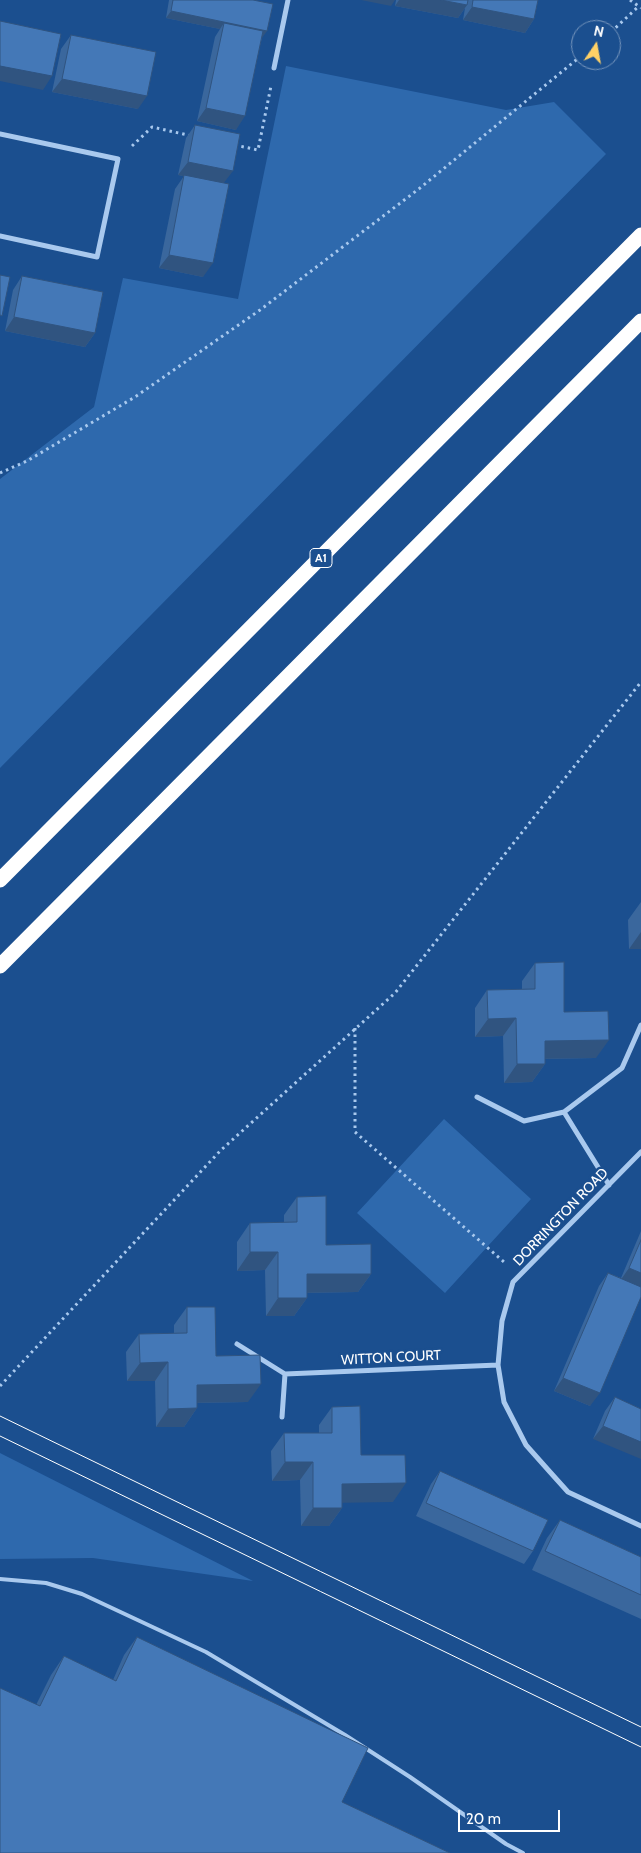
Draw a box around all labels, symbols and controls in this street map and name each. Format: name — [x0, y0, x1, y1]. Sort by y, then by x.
north arrow — [571, 20, 621, 70]
text: N — [592, 21, 606, 41]
road number: A1 — [310, 548, 332, 568]
street label: DORRINGTON ROAD — [510, 1165, 612, 1269]
street label: WITTON COURT — [341, 1347, 441, 1369]
scale bar — [461, 1800, 564, 1832]
text: 20 m — [466, 1810, 501, 1828]

